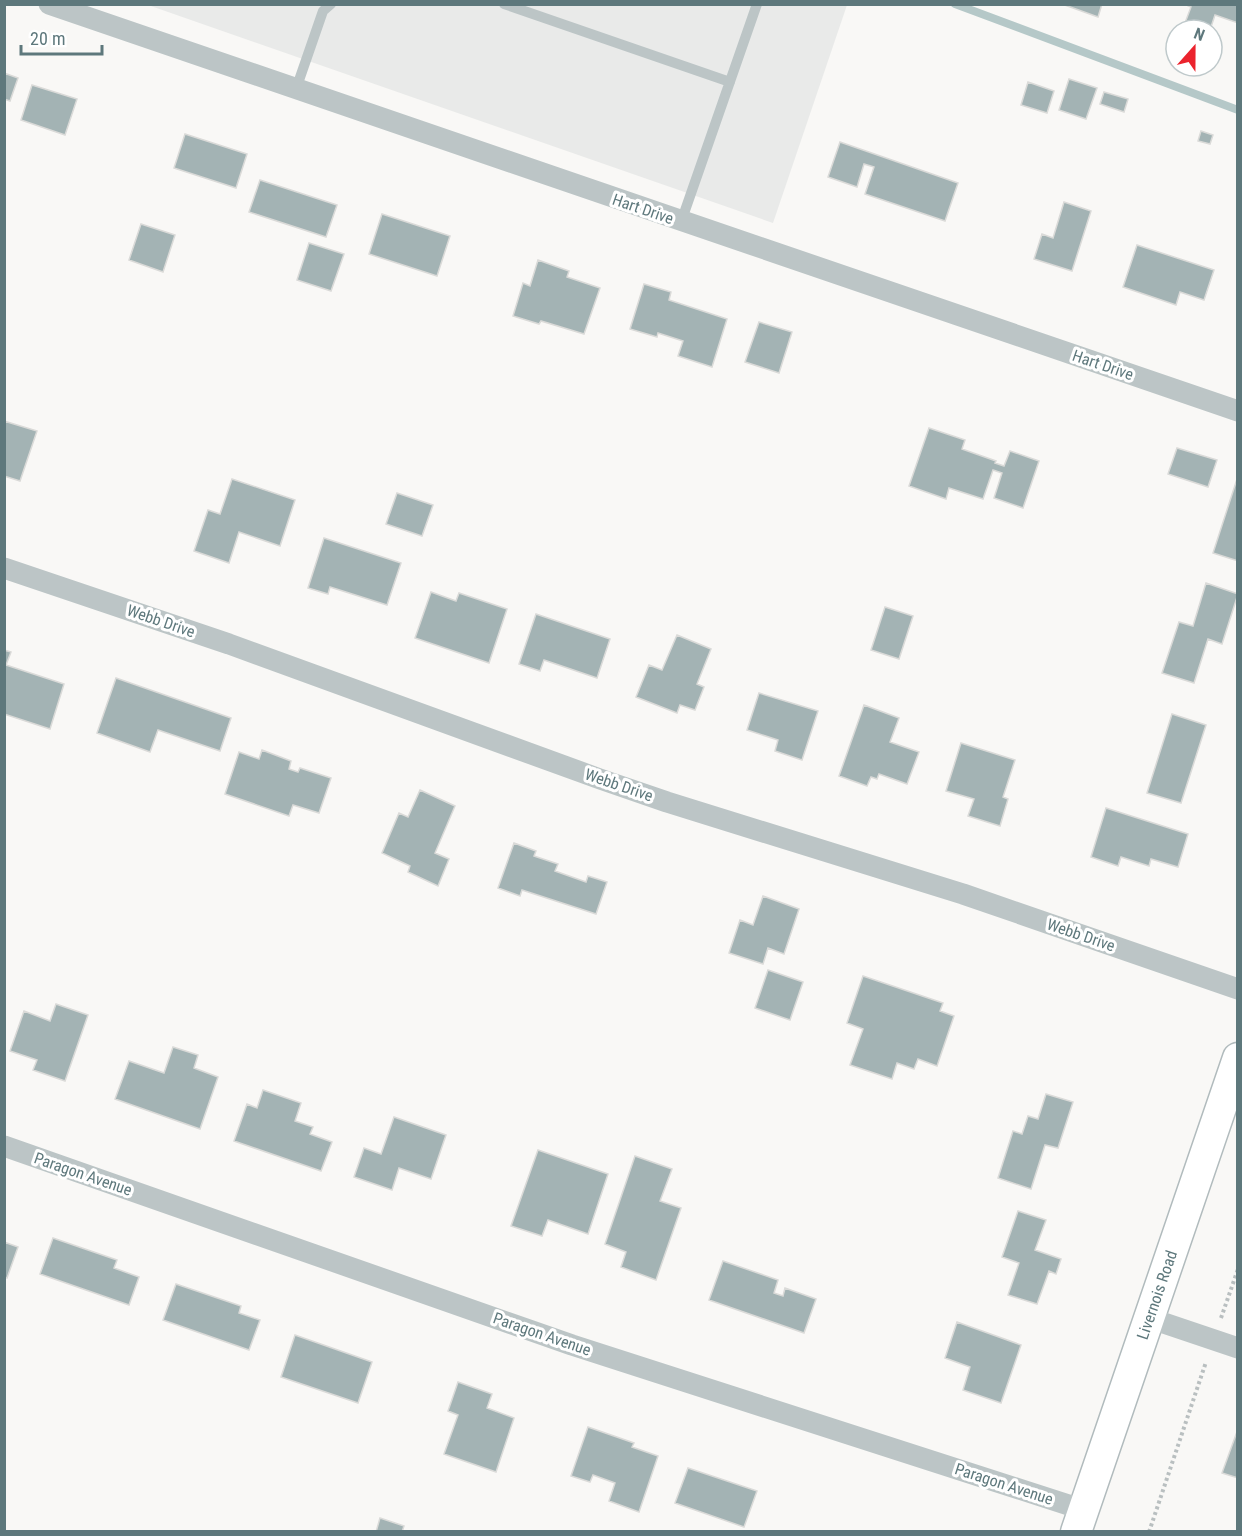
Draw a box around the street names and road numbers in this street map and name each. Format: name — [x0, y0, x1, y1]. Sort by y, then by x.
street label: Hart Drive — [610, 190, 676, 228]
street label: Hart Drive — [1070, 346, 1136, 384]
street label: Webb Drive — [124, 600, 198, 642]
street label: Webb Drive — [582, 764, 656, 806]
street label: Webb Drive — [1044, 914, 1118, 956]
street label: Paragon Avenue — [32, 1148, 134, 1200]
street label: Livernois Road — [1133, 1248, 1181, 1342]
street label: Paragon Avenue — [491, 1308, 593, 1360]
street label: Paragon Avenue — [953, 1459, 1055, 1509]

